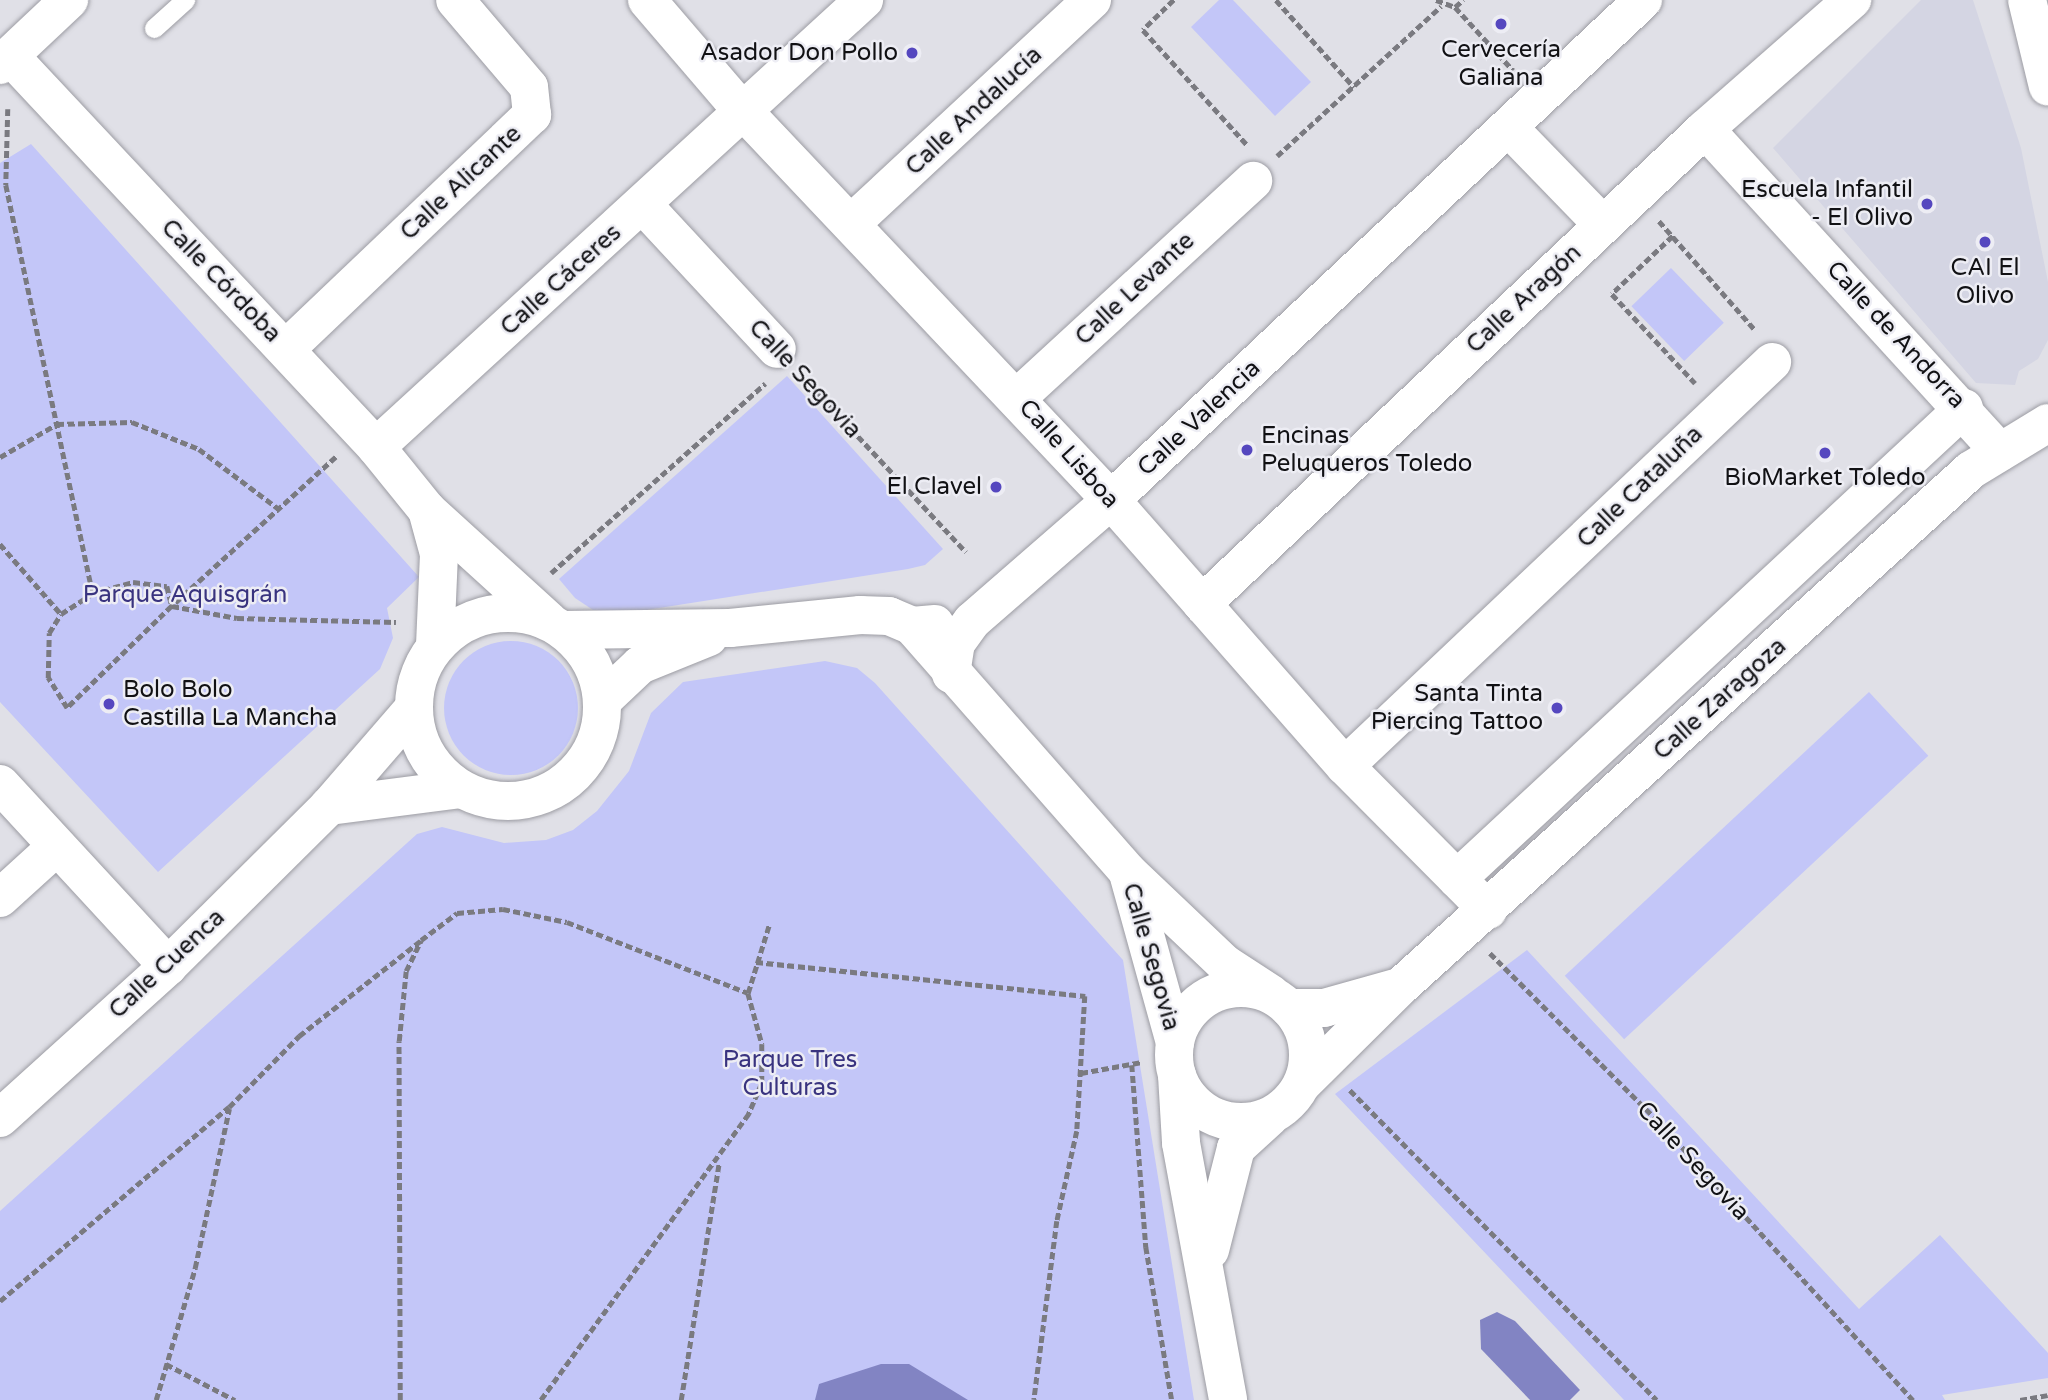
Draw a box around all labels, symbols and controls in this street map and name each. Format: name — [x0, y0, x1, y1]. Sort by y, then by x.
marker: Cervecería Galiana — [1493, 16, 1509, 32]
place label: Cervecería Galiana — [1441, 36, 1561, 92]
place label: Asador Don Pollo — [700, 39, 898, 67]
street label: Calle Andalucía — [900, 41, 1048, 181]
marker: Asador Don Pollo — [904, 45, 920, 61]
street label: Calle Alicante — [395, 120, 527, 246]
place label: Escuela Infantil - El Olivo — [1741, 176, 1913, 232]
marker: Escuela Infantil - El Olivo — [1919, 196, 1935, 212]
street label: Calle Córdoba — [155, 213, 287, 349]
street label: Calle Cáceres — [495, 218, 627, 342]
street label: Calle Levante — [1070, 227, 1200, 351]
marker: CAI El Olivo — [1977, 234, 1993, 250]
street label: Calle Aragón — [1461, 238, 1587, 360]
place label: CAI El Olivo — [1951, 254, 2019, 310]
street label: Calle de Andorra — [1820, 255, 1972, 415]
street label: Calle Segovia — [743, 314, 867, 444]
street label: Calle Valencia — [1132, 354, 1266, 482]
street label: Calle Lisboa — [1013, 394, 1125, 514]
street label: Calle Cataluña — [1571, 420, 1709, 554]
place label: Encinas Peluqueros Toledo — [1261, 422, 1472, 478]
marker: Encinas Peluqueros Toledo — [1239, 442, 1255, 458]
marker: BioMarket Toledo — [1817, 445, 1833, 461]
place label: BioMarket Toledo — [1724, 464, 1926, 492]
place label: El Clavel — [886, 473, 982, 501]
marker: El Clavel — [988, 479, 1004, 495]
park label: Parque Aquisgrán — [83, 581, 287, 609]
street label: Calle Zaragoza — [1648, 632, 1792, 766]
place label: Bolo Bolo Castilla La Mancha — [123, 676, 337, 732]
place label: Santa Tinta Piercing Tattoo — [1371, 680, 1543, 736]
marker: Bolo Bolo Castilla La Mancha — [101, 696, 117, 712]
marker: Santa Tinta Piercing Tattoo — [1549, 700, 1565, 716]
street label: Calle Segovia — [1116, 880, 1186, 1034]
street label: Calle Cuenca — [103, 903, 231, 1025]
park label: Parque Tres Culturas — [723, 1046, 857, 1102]
street label: Calle Segovia — [1631, 1096, 1755, 1226]

